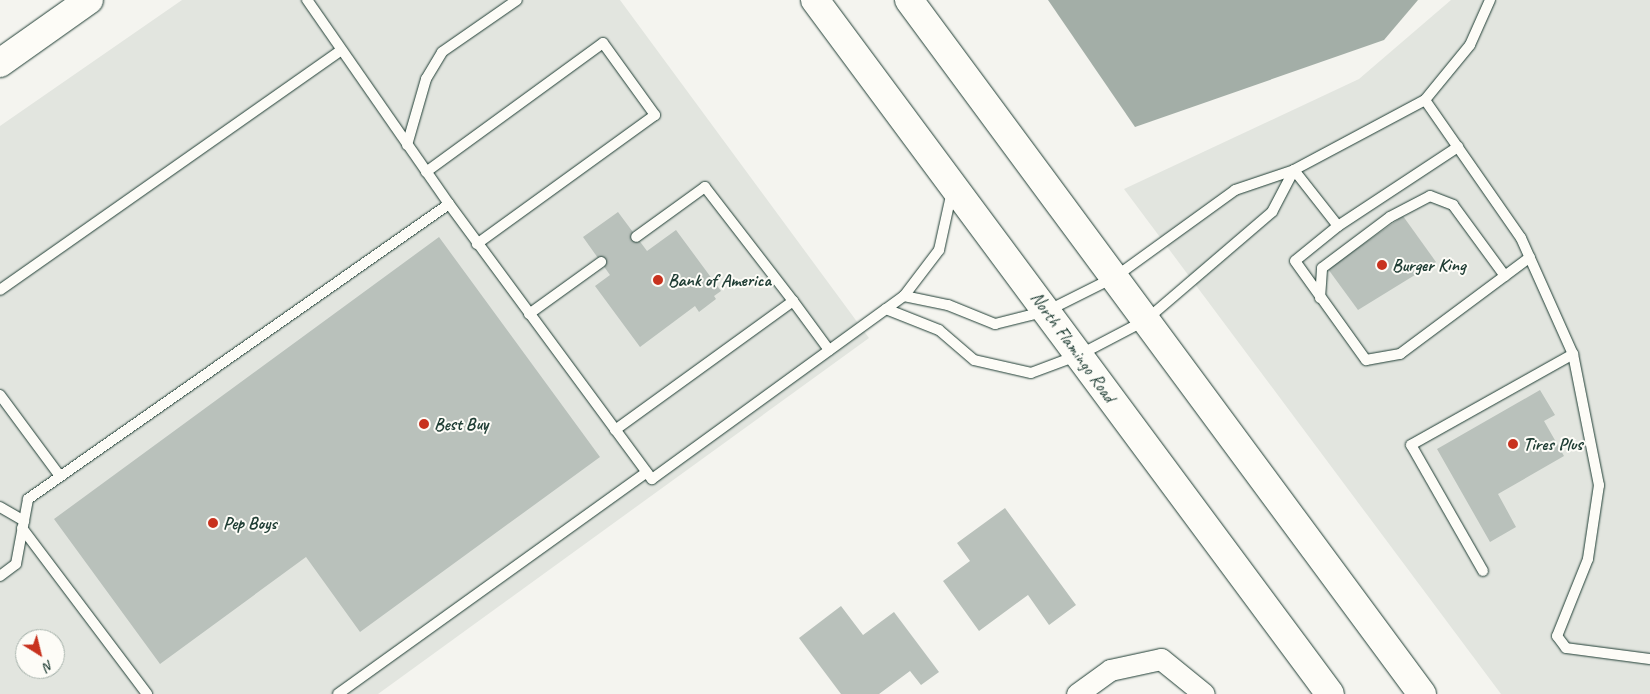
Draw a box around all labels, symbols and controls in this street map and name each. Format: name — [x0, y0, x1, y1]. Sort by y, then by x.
place label: Burger King — [1392, 254, 1466, 276]
marker: Burger King — [1376, 259, 1388, 271]
place label: Bank of America — [668, 269, 771, 291]
marker: Bank of America — [652, 274, 664, 286]
street label: North Flamingo Road — [1026, 288, 1120, 406]
place label: Best Buy — [434, 413, 488, 435]
marker: Best Buy — [418, 418, 430, 430]
place label: Tires Plus — [1523, 433, 1583, 455]
marker: Tires Plus — [1507, 438, 1519, 450]
place label: Pep Boys — [223, 512, 276, 534]
marker: Pep Boys — [207, 517, 219, 529]
north arrow — [15, 629, 65, 679]
text: N — [40, 656, 57, 675]

